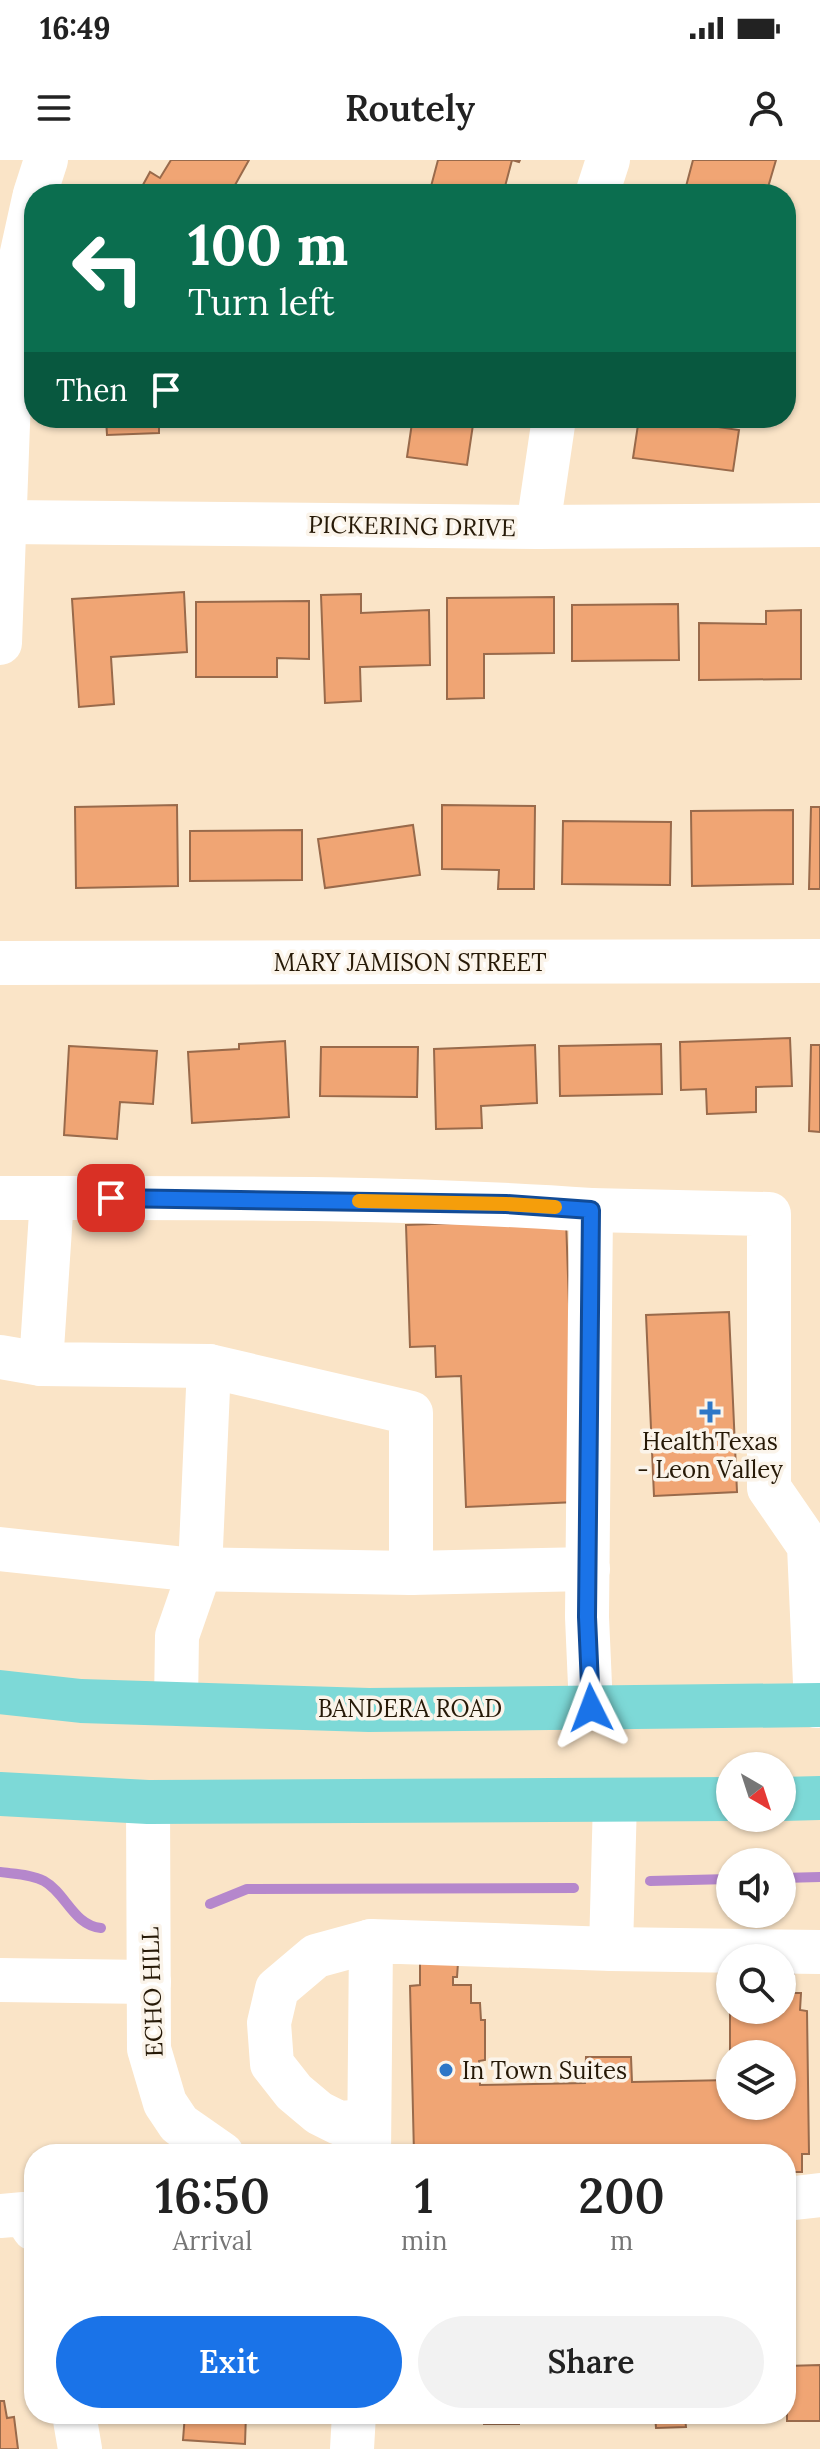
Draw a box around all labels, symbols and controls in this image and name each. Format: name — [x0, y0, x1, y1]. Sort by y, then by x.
text: 16:49 — [40, 9, 111, 47]
text: Routely — [345, 85, 475, 131]
icon: menu — [32, 86, 76, 130]
icon: person — [744, 86, 788, 130]
text: 100 m — [188, 209, 348, 280]
icon: left — [56, 216, 160, 320]
text: Turn left — [188, 279, 335, 325]
icon: arrive — [144, 368, 188, 412]
text: Then — [56, 371, 128, 409]
street label: PICKERING DRIVE — [308, 509, 516, 543]
street label: MARY JAMISON STREET — [273, 947, 547, 978]
pin — [77, 1164, 145, 1232]
icon: arrive — [89, 1176, 133, 1220]
marker: HealthTexas - Leon Valley — [699, 1401, 721, 1423]
place label: HealthTexas - Leon Valley — [637, 1426, 783, 1485]
position arrow — [549, 1666, 633, 1750]
street label: BANDERA ROAD — [318, 1693, 502, 1724]
north arrow — [716, 1752, 796, 1832]
map controls — [716, 1752, 796, 2120]
button: sound — [716, 1848, 796, 1928]
street label: ECHO HILL — [134, 1926, 170, 2058]
button: search — [716, 1944, 796, 2024]
button: layers — [716, 2040, 796, 2120]
place label: In Town Suites — [462, 2055, 627, 2086]
marker: In Town Suites — [437, 2061, 455, 2079]
text: 16:50 — [155, 2165, 270, 2226]
text: 1 — [415, 2165, 434, 2226]
text: 200 — [579, 2165, 665, 2226]
text: Arrival — [173, 2224, 252, 2257]
text: min — [401, 2224, 447, 2257]
text: m — [610, 2224, 633, 2257]
button: Exit — [56, 2316, 402, 2408]
button: Share — [418, 2316, 764, 2408]

